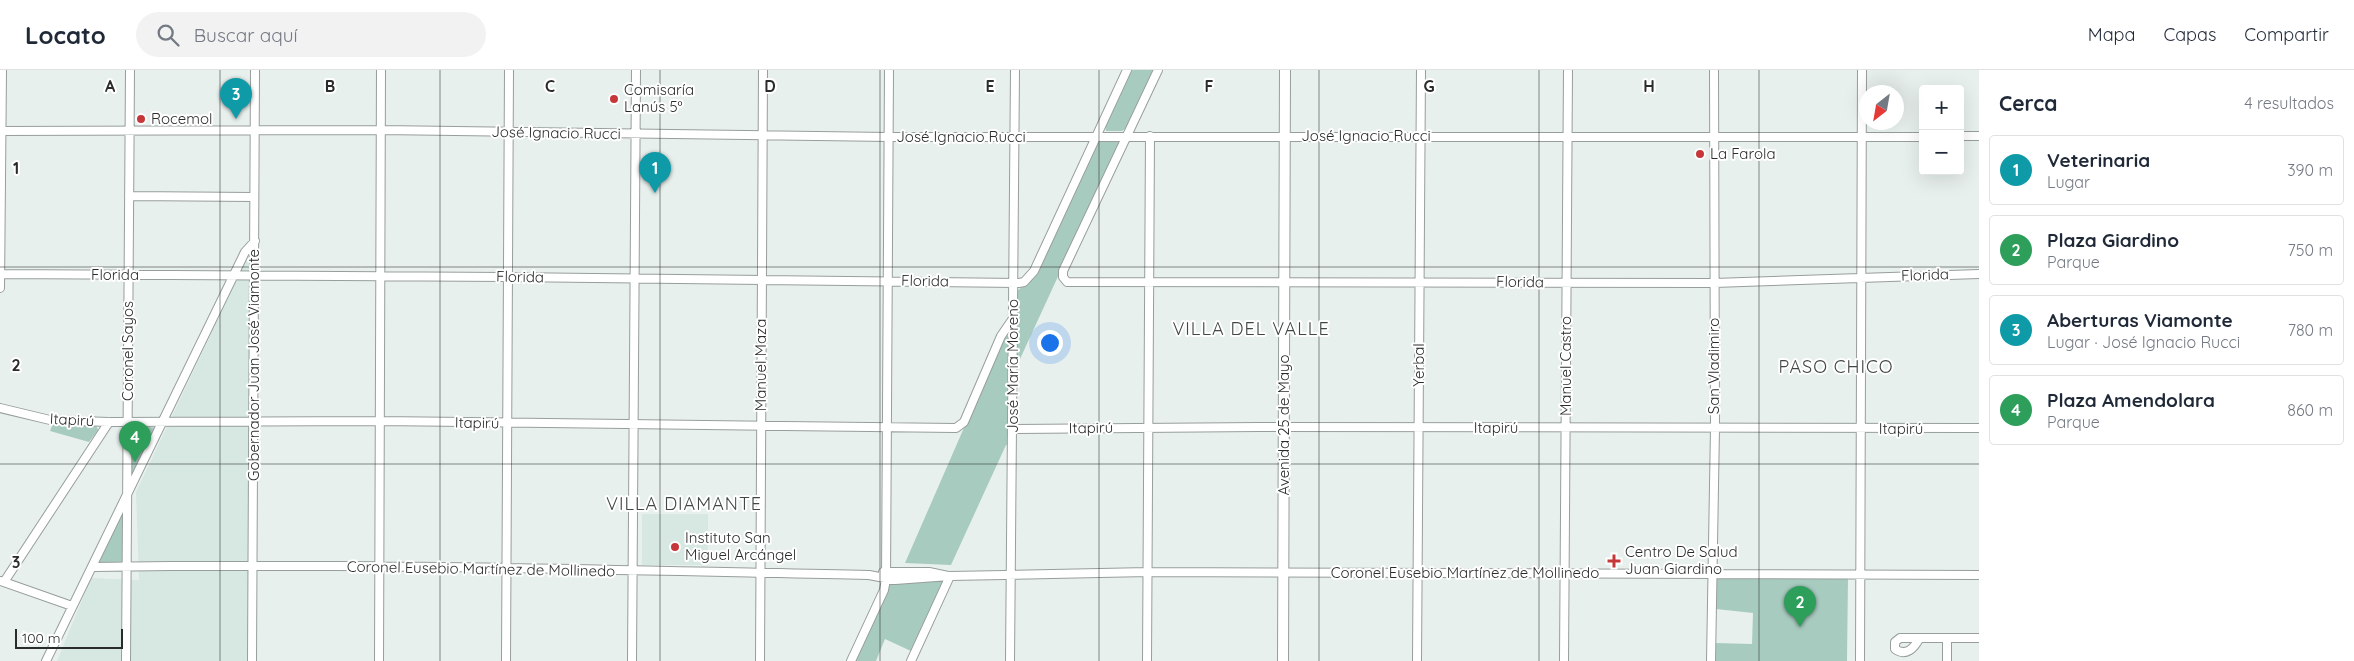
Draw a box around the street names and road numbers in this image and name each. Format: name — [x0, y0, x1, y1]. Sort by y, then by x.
street label: José Ignacio Rucci — [491, 122, 621, 143]
street label: José Ignacio Rucci — [1301, 126, 1431, 145]
street label: José Ignacio Rucci — [896, 127, 1026, 146]
street label: Gobernador Juan José Viamonte — [244, 249, 263, 481]
street label: Florida — [1901, 264, 1949, 285]
street label: Florida — [91, 265, 139, 284]
street label: Florida — [496, 267, 544, 286]
street label: Florida — [901, 271, 949, 290]
street label: Florida — [1496, 272, 1544, 291]
street label: José María Moreno — [1003, 299, 1022, 433]
street label: Coronel Sayos — [118, 301, 137, 401]
street label: Manuel Castro — [1556, 316, 1575, 416]
street label: San Vladimiro — [1704, 318, 1723, 414]
street label: Manuel Maza — [751, 319, 770, 411]
street label: Yerbal — [1409, 343, 1428, 387]
street label: Avenida 25 de Mayo — [1274, 354, 1293, 496]
street label: Itapirú — [49, 409, 95, 430]
street label: Itapirú — [455, 413, 499, 432]
street label: Itapirú — [1069, 418, 1113, 437]
street label: Itapirú — [1474, 418, 1518, 437]
street label: Itapirú — [1879, 419, 1923, 438]
street label: Coronel Eusebio Martínez de Mollinedo — [347, 557, 615, 580]
street label: Coronel Eusebio Martínez de Mollinedo — [1331, 563, 1599, 582]

